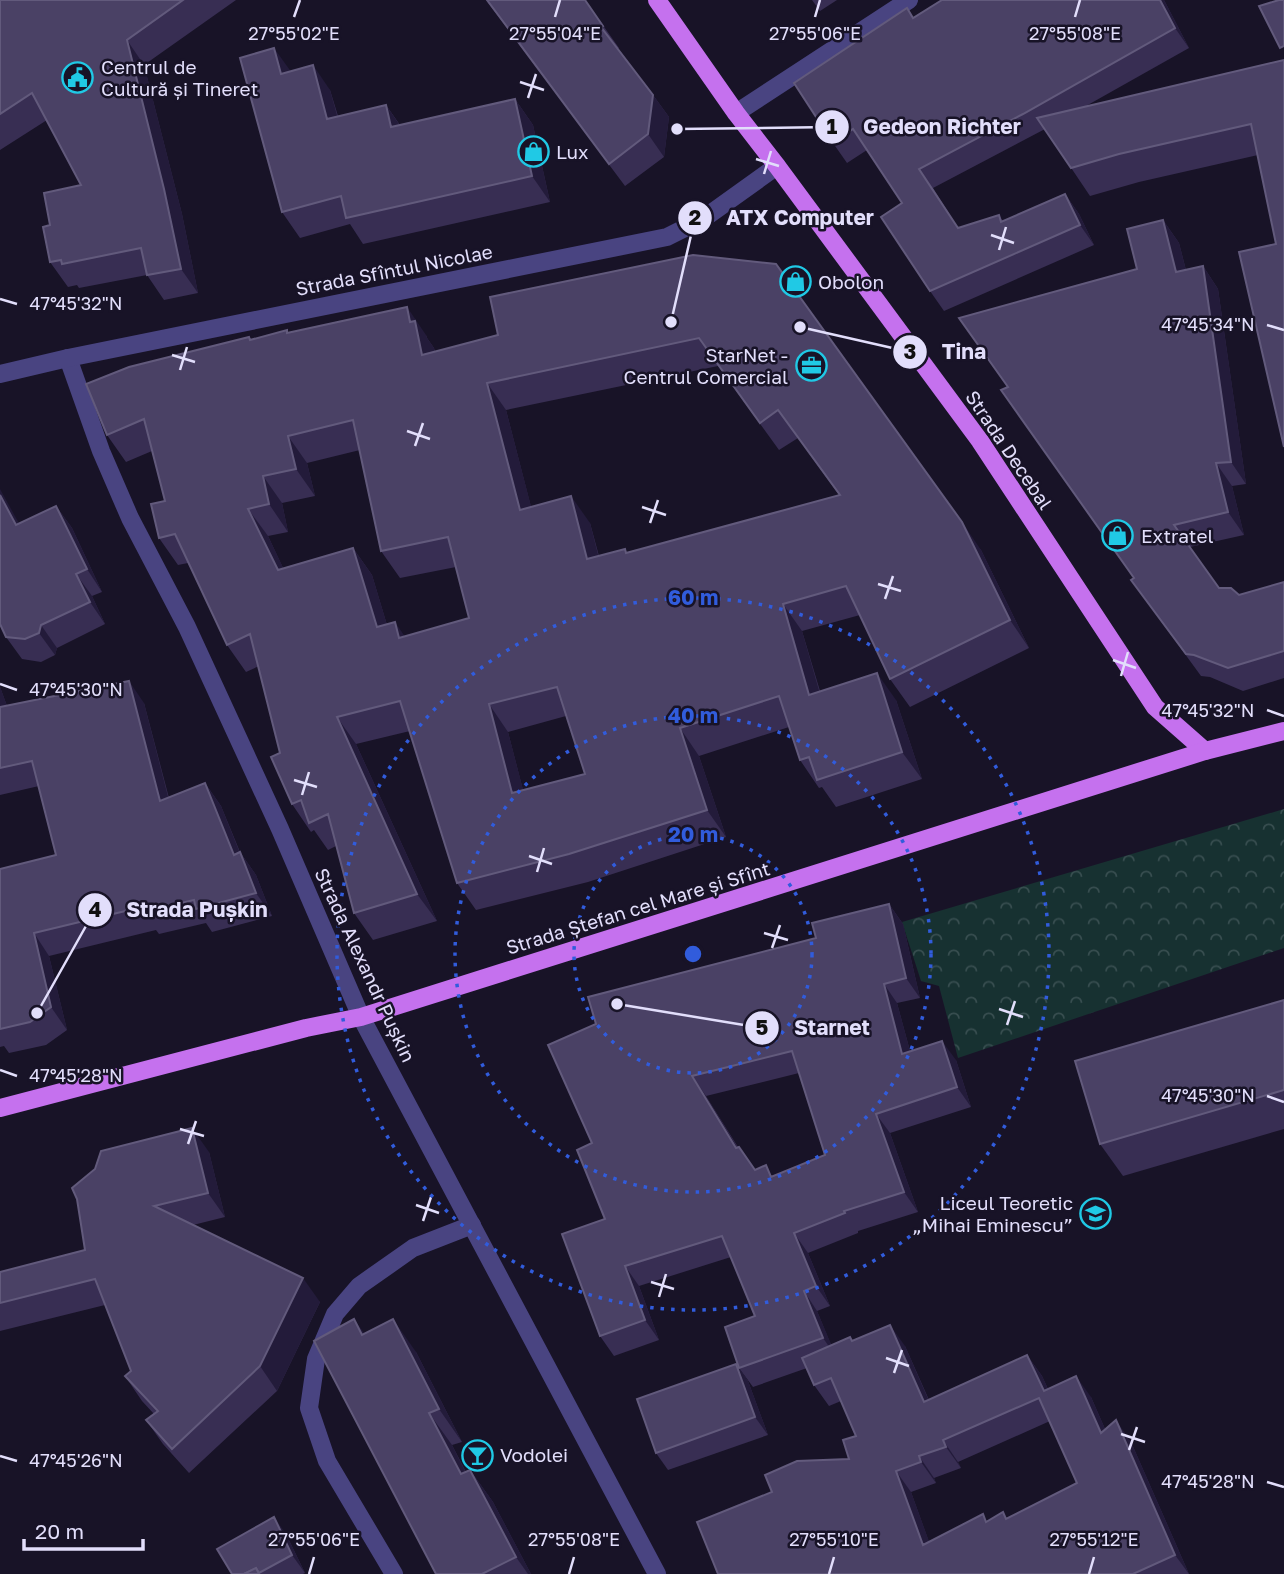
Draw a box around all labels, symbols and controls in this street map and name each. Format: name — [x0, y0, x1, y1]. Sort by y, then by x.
text: 27°55'02"E — [248, 22, 340, 44]
text: 27°55'04"E — [509, 22, 601, 44]
text: 27°55'06"E — [769, 22, 861, 44]
text: 27°55'08"E — [1029, 22, 1121, 44]
place label: Centrul de Cultură și Tineret — [101, 55, 258, 100]
public building icon: Centrul de Cultură și Tineret — [61, 61, 95, 95]
callout: Gedeon Richter — [814, 106, 1035, 148]
text: 1 — [827, 113, 838, 139]
text: Gedeon Richter — [863, 113, 1021, 139]
shop icon: Lux — [516, 135, 550, 169]
place label: Lux — [556, 140, 588, 163]
callout: ATX Computer — [678, 197, 888, 239]
text: 2 — [689, 204, 702, 230]
text: ATX Computer — [726, 204, 874, 230]
street label: Strada Sfîntul Nicolae — [294, 239, 494, 300]
shop icon: Obolon — [778, 265, 812, 299]
place label: Obolon — [818, 270, 884, 293]
text: 47°45'32"N — [30, 292, 122, 314]
text: 47°45'34"N — [1161, 313, 1255, 335]
callout: Tina — [893, 331, 1000, 373]
text: 3 — [904, 338, 916, 364]
text: Tina — [942, 338, 986, 364]
place label: StarNet - Centrul Comercial — [624, 343, 788, 388]
office icon: StarNet - Centrul Comercial — [794, 349, 828, 383]
street label: Strada Decebal — [961, 386, 1058, 514]
shop icon: Extratel — [1101, 519, 1135, 553]
place label: Extratel — [1141, 524, 1214, 547]
text: 60 m — [668, 584, 718, 610]
text: 47°45'30"N — [29, 678, 123, 700]
text: 47°45'32"N — [1162, 699, 1254, 721]
text: 40 m — [668, 702, 718, 728]
text: 20 m — [668, 821, 718, 847]
street label: Strada Ștefan cel Mare și Sfînt — [503, 856, 773, 959]
street label: Strada Alexandr Pușkin — [310, 864, 421, 1065]
callout: Strada Pușkin — [77, 889, 282, 931]
text: 4 — [88, 896, 102, 922]
text: Strada Pușkin — [126, 896, 268, 922]
centre of rings — [681, 942, 705, 966]
callout: Starnet — [745, 1007, 884, 1049]
text: 5 — [756, 1014, 769, 1040]
text: Starnet — [794, 1014, 870, 1040]
text: 47°45'28"N — [29, 1064, 123, 1086]
text: 47°45'30"N — [1161, 1084, 1255, 1106]
place label: Liceul Teoretic „Mihai Eminescu” — [913, 1191, 1073, 1236]
school or university icon: Liceul Teoretic „Mihai Eminescu” — [1079, 1197, 1113, 1231]
bar icon: Vodolei — [460, 1438, 494, 1472]
place label: Vodolei — [500, 1443, 568, 1466]
text: 47°45'26"N — [29, 1449, 123, 1471]
text: 47°45'28"N — [1161, 1470, 1255, 1492]
scale bar — [24, 1508, 144, 1552]
text: 20 m — [35, 1518, 84, 1544]
text: 27°55'06"E — [268, 1528, 360, 1550]
text: 27°55'08"E — [528, 1528, 620, 1550]
text: 27°55'10"E — [789, 1528, 879, 1550]
text: 27°55'12"E — [1049, 1528, 1139, 1550]

